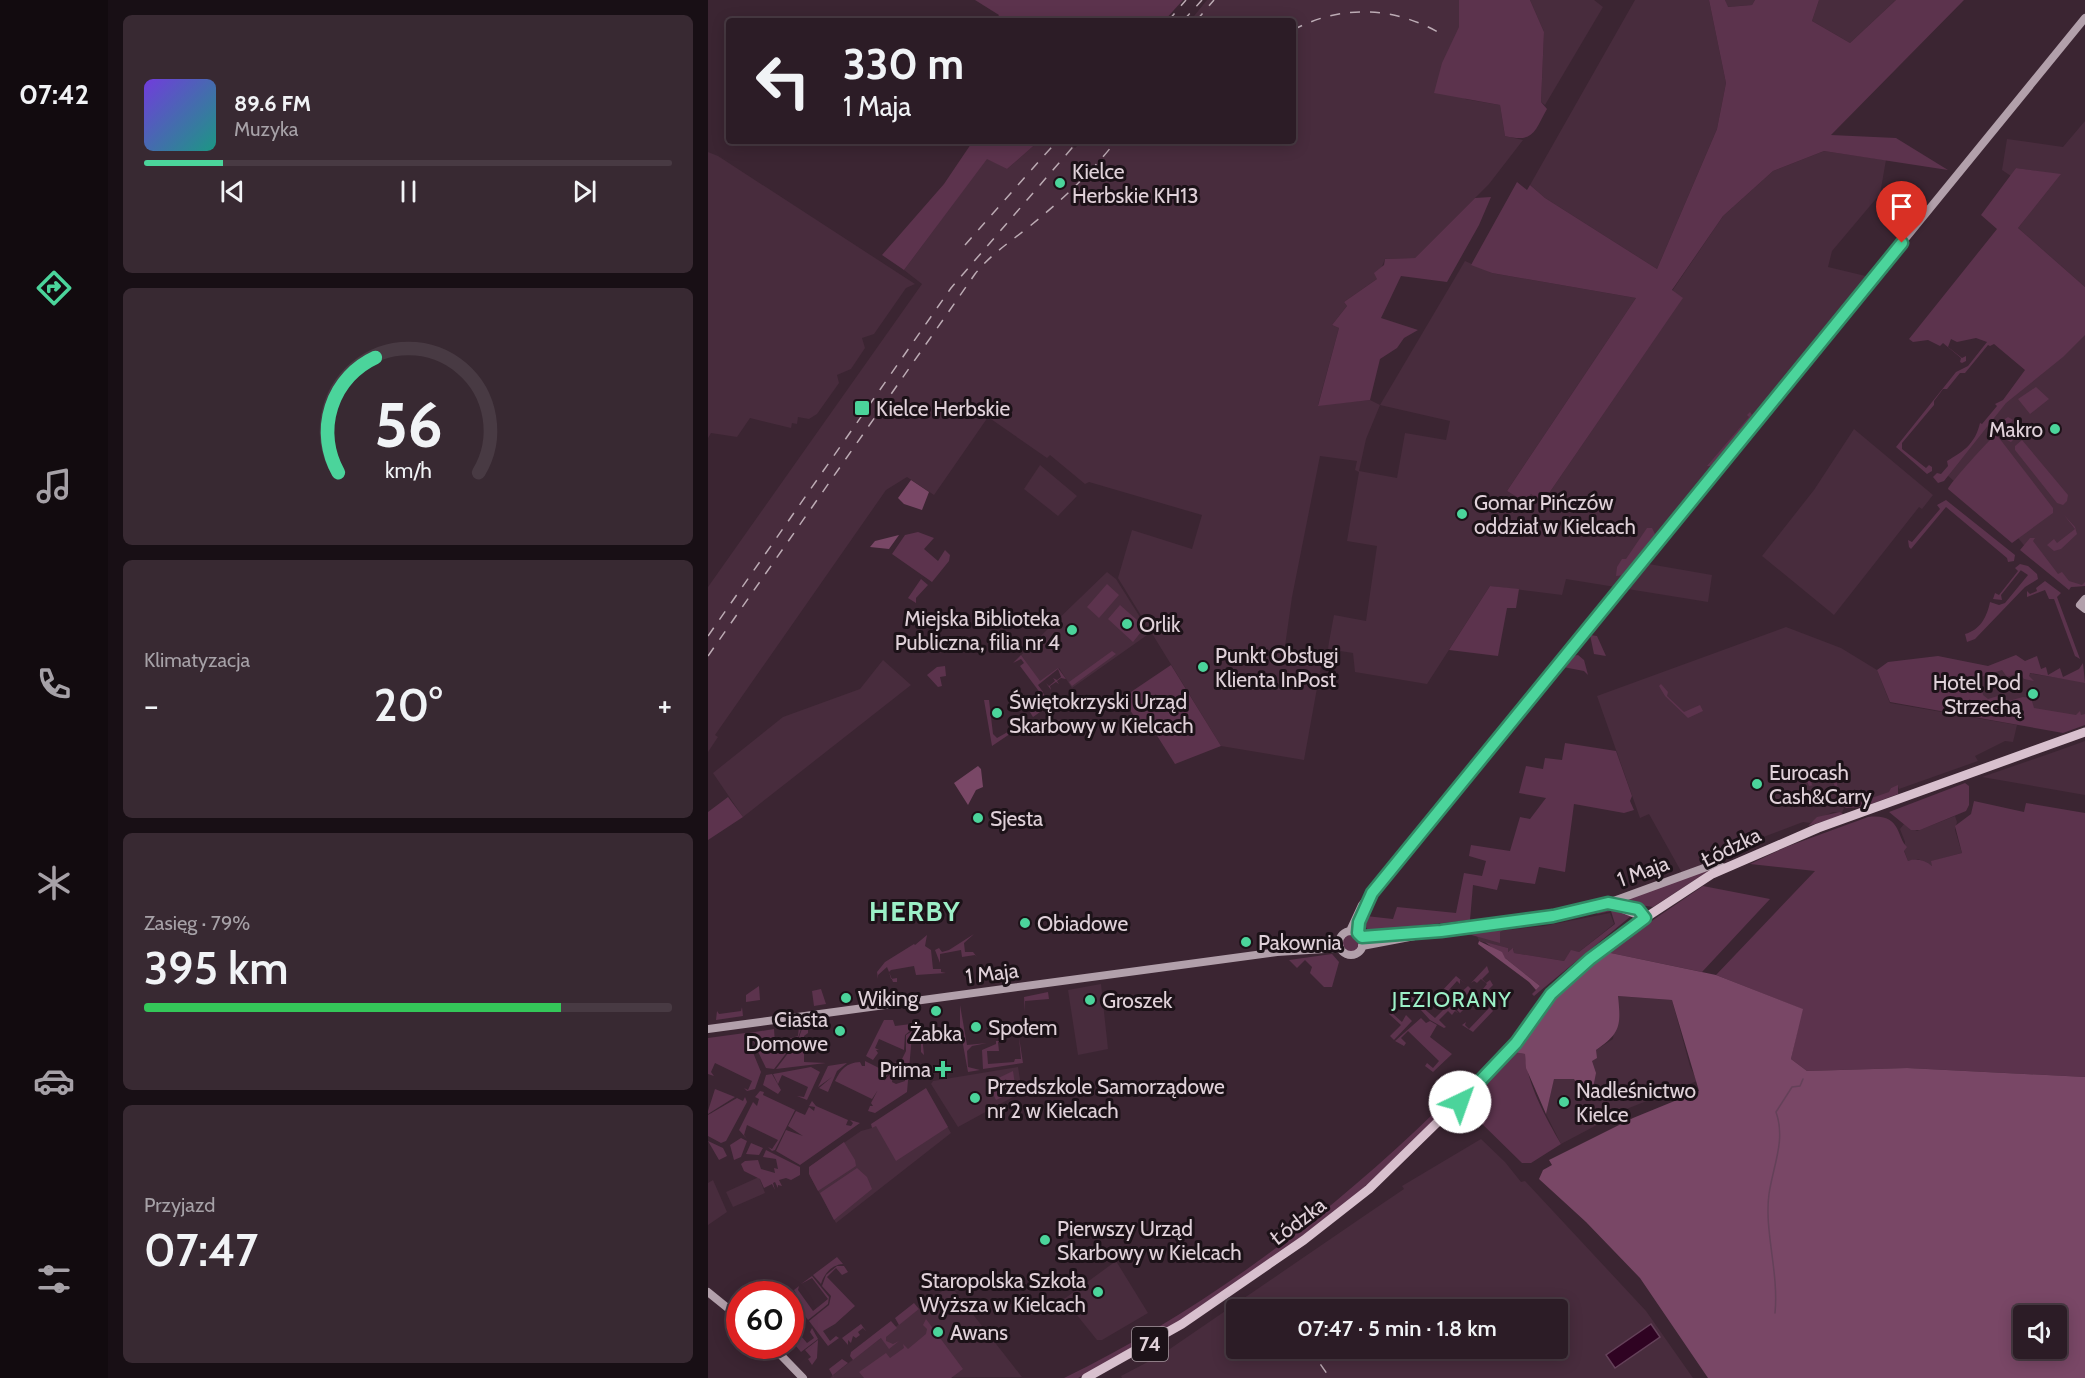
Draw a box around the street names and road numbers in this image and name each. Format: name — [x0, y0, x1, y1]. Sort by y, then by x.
street label: Łódzka — [1697, 822, 1765, 872]
street label: 1 Maja — [1614, 850, 1673, 893]
street label: 1 Maja — [964, 957, 1020, 990]
street label: Łódzka — [1265, 1192, 1331, 1250]
road number: 74 — [1132, 1327, 1168, 1361]

